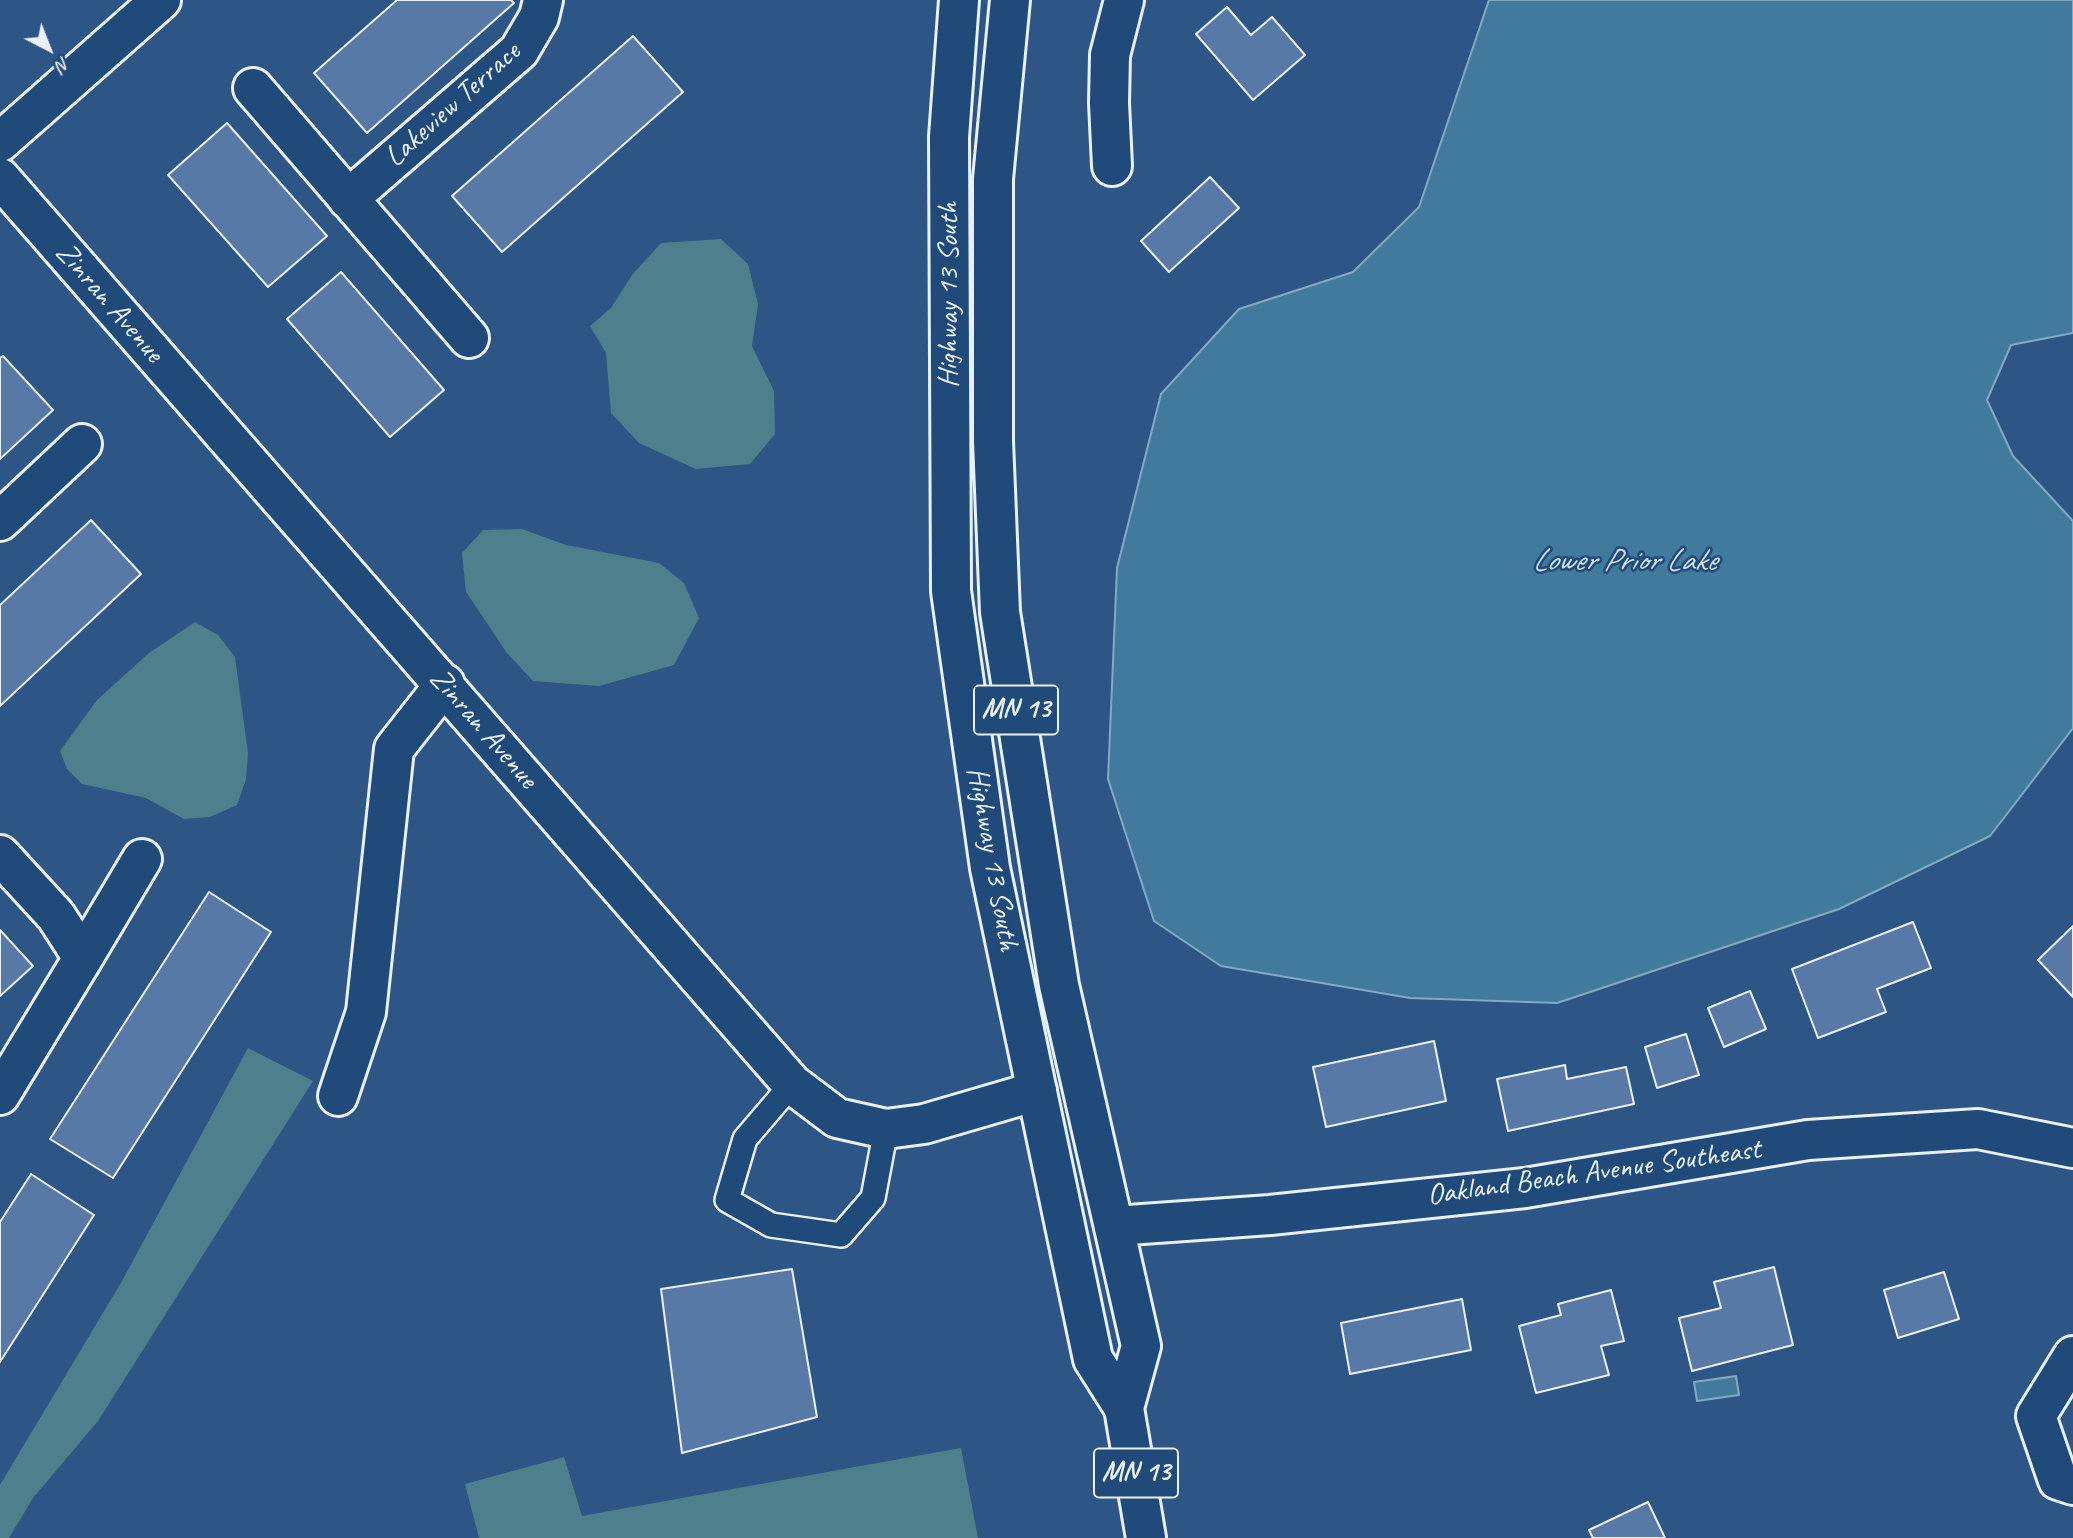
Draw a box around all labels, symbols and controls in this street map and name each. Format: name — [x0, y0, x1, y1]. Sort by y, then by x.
north arrow — [14, 14, 84, 84]
street label: Lakeview Terrace — [378, 35, 528, 175]
text: N — [51, 52, 75, 77]
street label: Highway 13 South — [931, 202, 967, 388]
street label: Zinran Avenue — [47, 236, 171, 370]
water label: Lower Prior Lake — [1532, 543, 1716, 581]
street label: Zinran Avenue — [421, 662, 545, 796]
road number: MN 13 — [974, 686, 1058, 734]
street label: Highway 13 South — [958, 764, 1026, 954]
street label: Oakland Beach Avenue Southeast — [1425, 1132, 1763, 1214]
road number: MN 13 — [1094, 1448, 1178, 1498]

